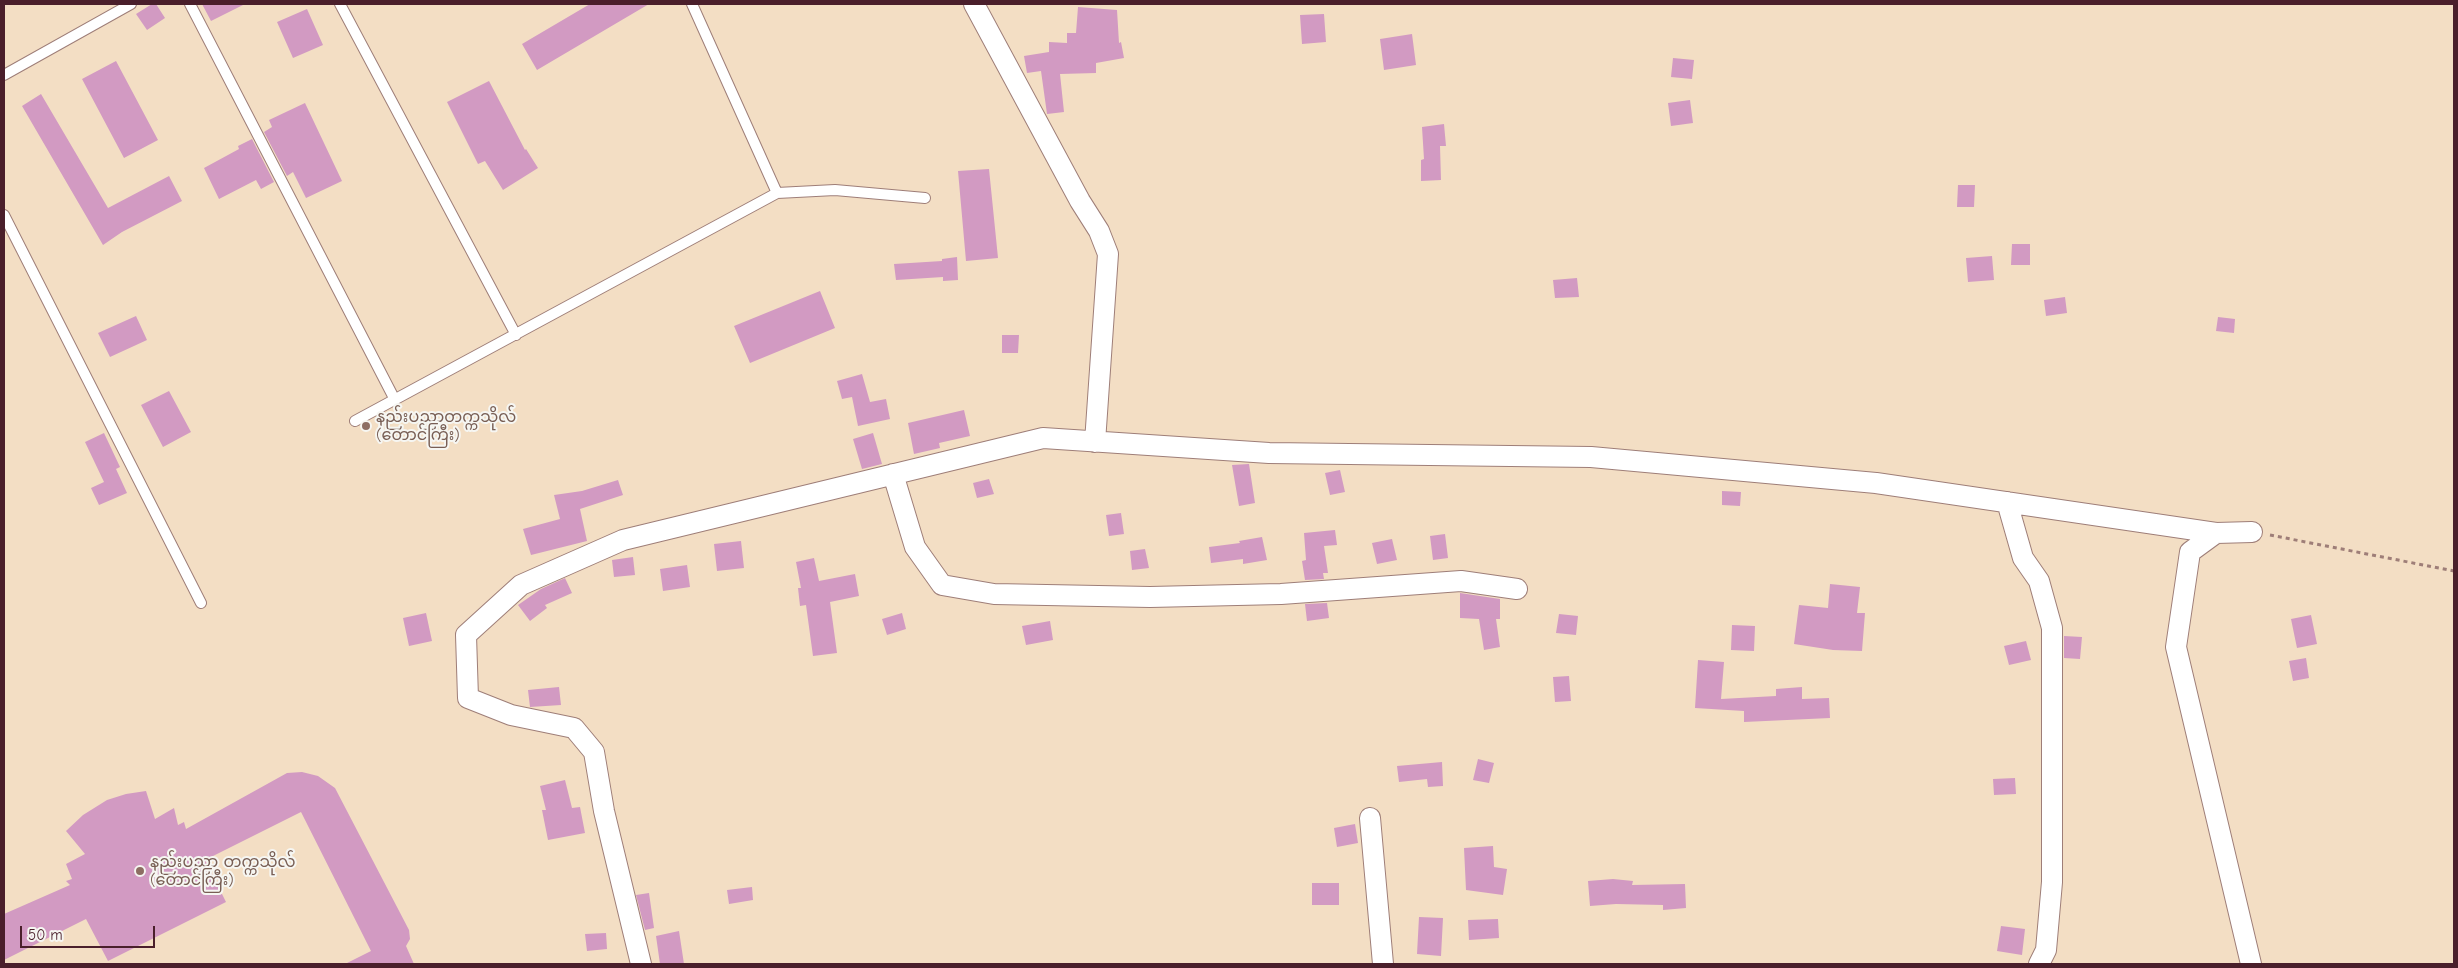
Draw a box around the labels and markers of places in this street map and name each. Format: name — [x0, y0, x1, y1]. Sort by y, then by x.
place label: နည်းပညာတက္ကသိုလ် (တောင်ကြီး) — [376, 407, 516, 445]
marker: နည်းပညာတက္ကသိုလ် (တောင်ကြီး) — [360, 420, 372, 432]
place label: နည်းပညာ တက္ကသိုလ် (တောင်ကြီး) — [150, 852, 296, 890]
marker: နည်းပညာ တက္ကသိုလ် (တောင်ကြီး) — [134, 865, 146, 877]

